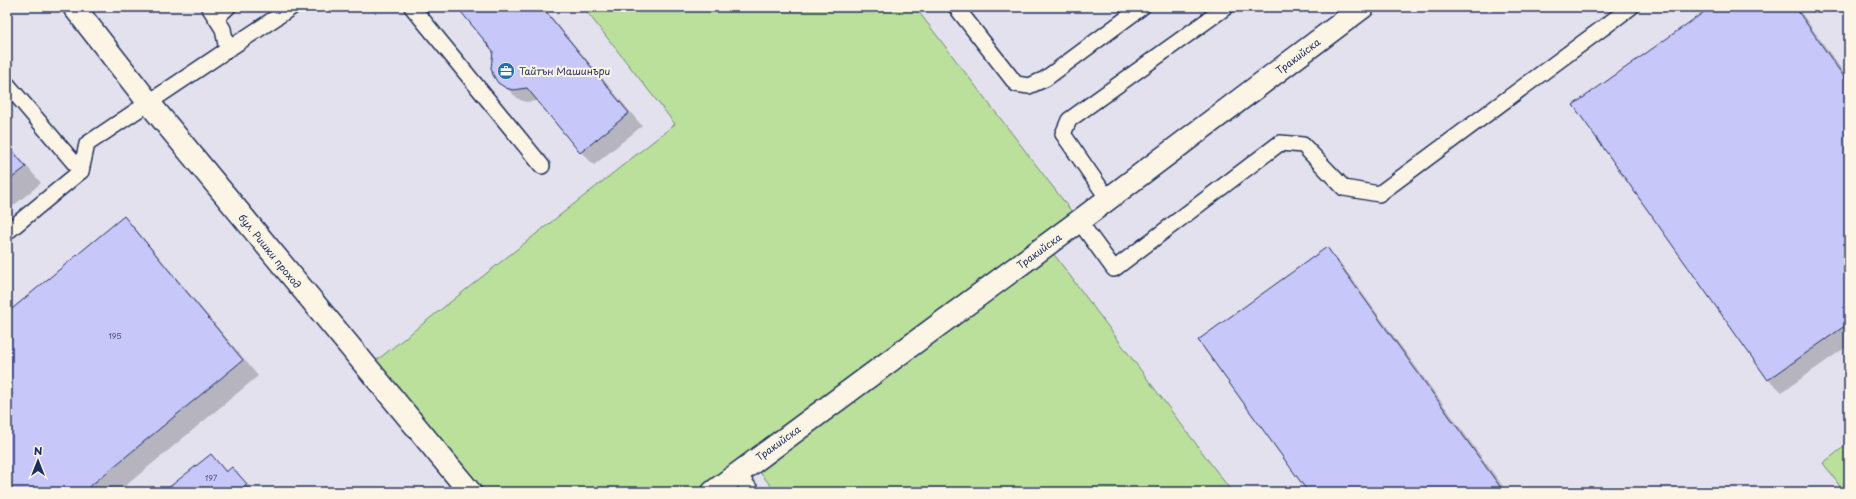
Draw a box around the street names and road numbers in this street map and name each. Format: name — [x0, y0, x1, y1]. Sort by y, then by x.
street label: Тракийска — [1272, 33, 1324, 77]
street label: бул. Ришки проход — [236, 210, 305, 291]
street label: Тракийска — [1013, 229, 1065, 272]
street label: Тракийска — [752, 421, 804, 464]

